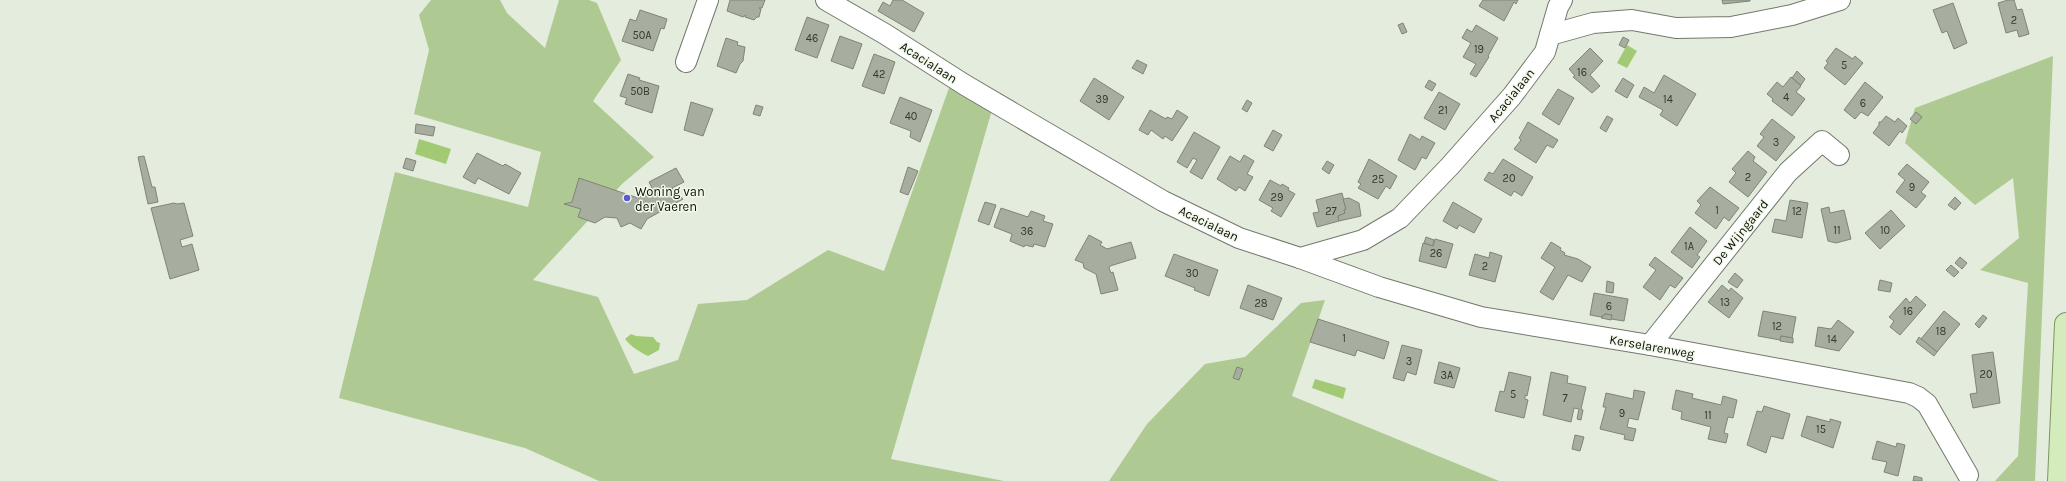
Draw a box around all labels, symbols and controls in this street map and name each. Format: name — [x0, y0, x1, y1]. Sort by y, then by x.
house number: 2 — [2011, 14, 2017, 27]
house number: 50A — [632, 29, 652, 42]
house number: 46 — [806, 32, 818, 45]
street label: Acacialaan — [897, 38, 960, 86]
house number: 19 — [1474, 43, 1484, 56]
house number: 5 — [1841, 59, 1847, 72]
street label: Acacialaan — [1485, 65, 1538, 125]
house number: 16 — [1577, 66, 1587, 79]
house number: 42 — [873, 68, 885, 81]
house number: 50B — [630, 85, 650, 98]
house number: 4 — [1783, 91, 1789, 104]
house number: 39 — [1096, 93, 1108, 106]
house number: 14 — [1663, 93, 1673, 106]
house number: 6 — [1860, 97, 1866, 110]
house number: 21 — [1438, 104, 1448, 117]
house number: 40 — [905, 110, 917, 123]
house number: 3 — [1773, 136, 1779, 149]
house number: 2 — [1745, 171, 1751, 184]
house number: 20 — [1503, 172, 1515, 185]
house number: 25 — [1372, 173, 1384, 186]
house number: 9 — [1909, 181, 1915, 194]
place label: Woning van der Vaeren — [635, 184, 705, 214]
house number: 29 — [1271, 191, 1283, 204]
marker: Woning van der Vaeren — [622, 193, 632, 203]
street label: De Wijngaard — [1709, 197, 1771, 268]
street label: Acacialaan — [1176, 202, 1241, 244]
house number: 1 — [1715, 204, 1719, 217]
house number: 27 — [1325, 205, 1337, 218]
house number: 12 — [1792, 205, 1802, 218]
house number: 11 — [1833, 224, 1841, 237]
house number: 10 — [1880, 224, 1890, 237]
house number: 36 — [1021, 225, 1033, 238]
house number: 1A — [1684, 240, 1695, 253]
house number: 26 — [1430, 247, 1442, 260]
house number: 2 — [1482, 260, 1488, 273]
house number: 30 — [1185, 267, 1199, 280]
house number: 13 — [1720, 296, 1730, 309]
house number: 28 — [1254, 297, 1268, 310]
house number: 6 — [1606, 300, 1612, 313]
house number: 16 — [1903, 305, 1913, 318]
house number: 12 — [1772, 320, 1782, 333]
house number: 18 — [1936, 325, 1946, 338]
house number: 1 — [1342, 332, 1346, 345]
street label: Kerselarenweg — [1608, 332, 1696, 361]
house number: 14 — [1827, 333, 1837, 346]
house number: 3 — [1406, 355, 1412, 368]
house number: 20 — [1980, 368, 1992, 381]
house number: 3A — [1441, 369, 1454, 382]
house number: 5 — [1510, 388, 1516, 401]
house number: 7 — [1562, 392, 1568, 405]
house number: 9 — [1619, 407, 1625, 420]
house number: 11 — [1704, 409, 1712, 422]
house number: 15 — [1816, 423, 1826, 436]

